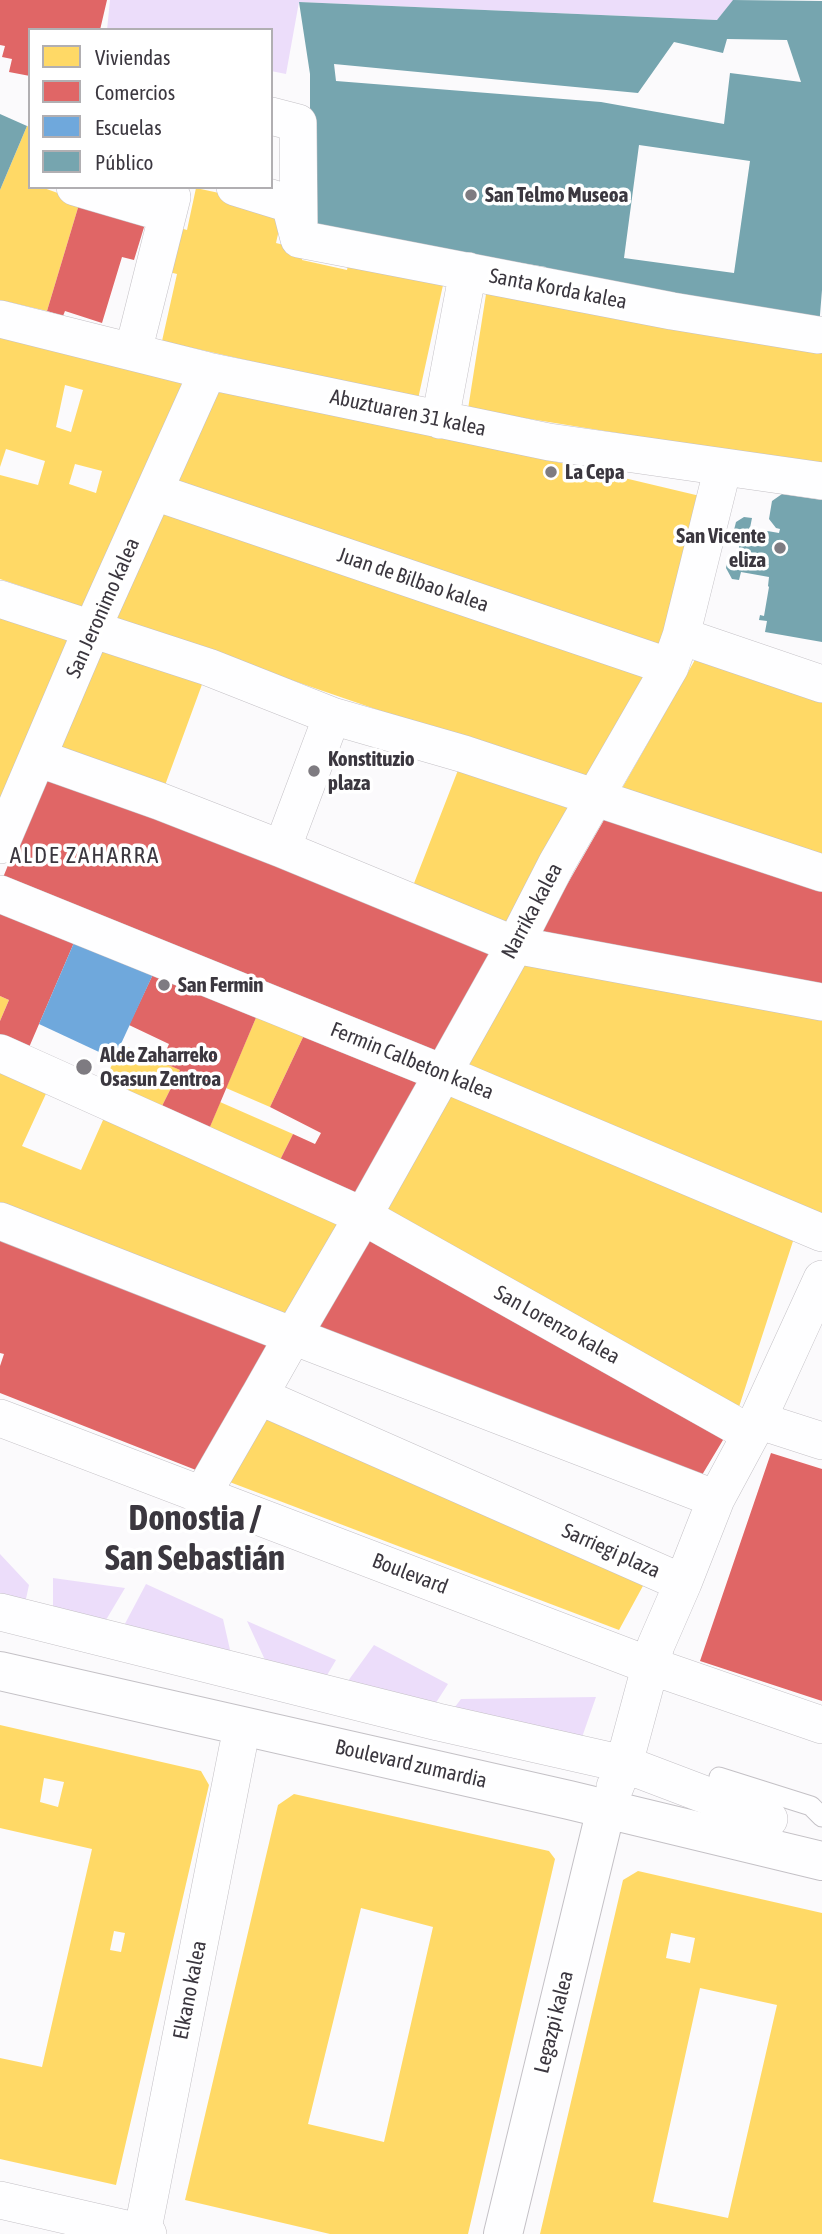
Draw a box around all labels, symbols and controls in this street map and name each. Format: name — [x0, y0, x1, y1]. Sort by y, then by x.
legend — [28, 28, 273, 189]
text: Viviendas — [95, 45, 170, 69]
text: Comercios — [95, 80, 175, 104]
text: Escuelas — [95, 115, 162, 139]
text: Público — [95, 150, 153, 174]
place label: San Telmo Museoa — [485, 182, 628, 208]
marker: San Telmo Museoa — [463, 187, 479, 203]
street label: Santa Korda kalea — [487, 263, 629, 315]
street label: Abuztuaren 31 kalea — [328, 384, 488, 442]
place label: La Cepa — [565, 459, 624, 485]
marker: La Cepa — [543, 464, 559, 480]
place label: San Vicente eliza — [676, 523, 766, 573]
street label: San Jeronimo kalea — [61, 534, 145, 682]
marker: San Vicente eliza — [772, 540, 788, 556]
street label: Juan de Bilbao kalea — [334, 542, 492, 618]
place label: Konstituzio plaza — [328, 746, 415, 796]
marker: Konstituzio plaza — [306, 763, 322, 779]
district label: ALDE ZAHARRA — [11, 842, 159, 870]
street label: Narrika kalea — [496, 859, 568, 963]
place label: San Fermin — [178, 972, 264, 998]
marker: San Fermin — [156, 977, 172, 993]
street label: Fermin Calbeton kalea — [327, 1017, 497, 1105]
place label: Alde Zaharreko Osasun Zentroa — [100, 1042, 221, 1092]
marker: Alde Zaharreko Osasun Zentroa — [74, 1057, 94, 1077]
street label: San Lorenzo kalea — [490, 1280, 624, 1370]
district label: Donostia / San Sebastián — [105, 1498, 285, 1580]
street label: Sarriegi plaza — [558, 1518, 664, 1584]
street label: Boulevard — [369, 1548, 451, 1600]
street label: Boulevard zumardia — [333, 1734, 489, 1794]
street label: Elkano kalea — [168, 1938, 212, 2042]
street label: Legazpi kalea — [529, 1968, 579, 2076]

